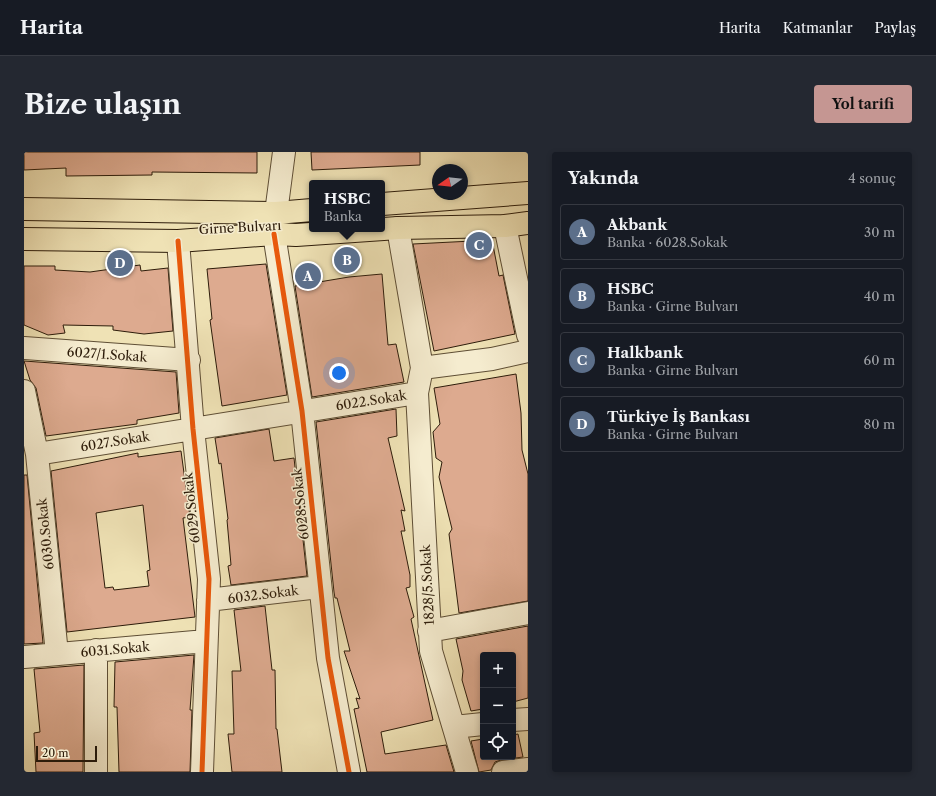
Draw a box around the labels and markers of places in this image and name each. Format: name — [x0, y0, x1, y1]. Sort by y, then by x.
pin: C — [466, 230, 492, 260]
pin: B — [334, 245, 360, 275]
pin: D — [107, 248, 133, 278]
pin: A — [295, 261, 321, 291]

